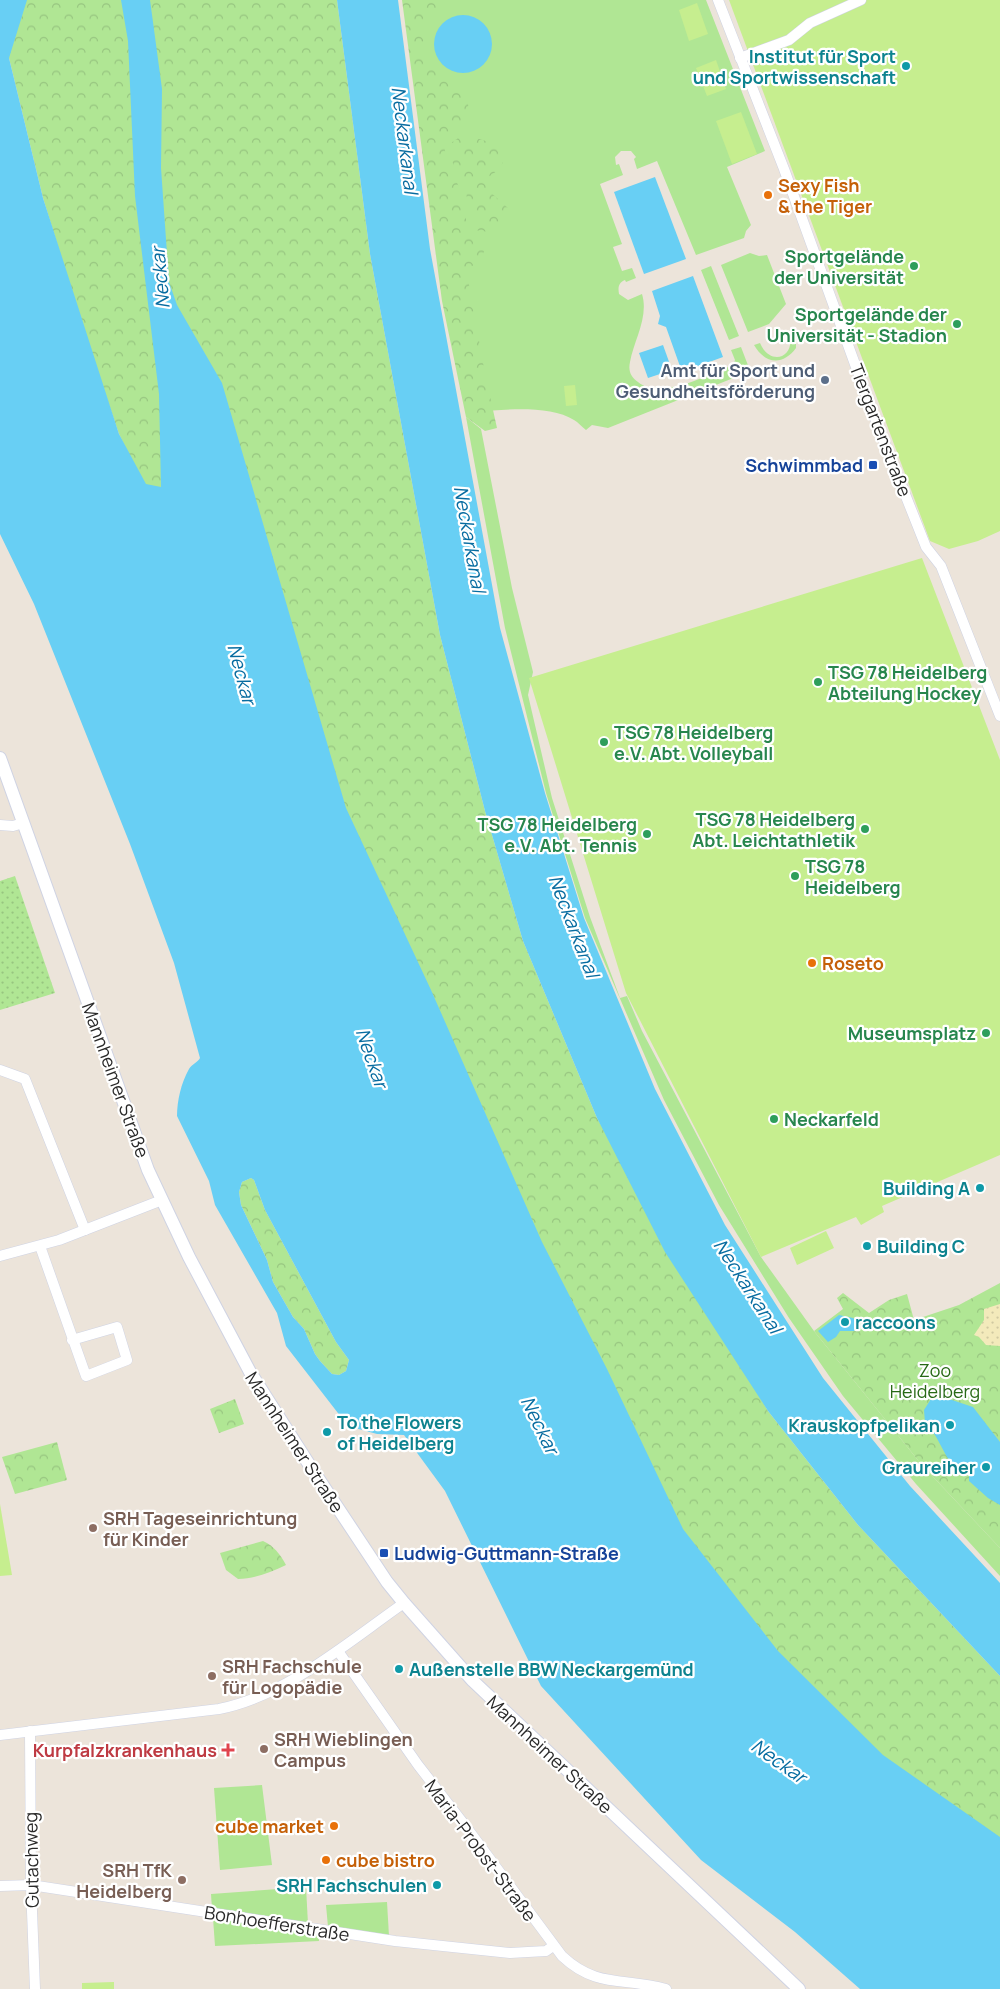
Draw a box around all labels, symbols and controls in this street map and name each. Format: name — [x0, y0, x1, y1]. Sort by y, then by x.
place label: Institut für Sport und Sportwissenschaft — [693, 44, 896, 89]
marker: Institut für Sport und Sportwissenschaft — [900, 60, 912, 72]
water label: Neckarkanal — [386, 85, 425, 198]
place label: Sexy Fish & the Tiger — [778, 173, 872, 218]
marker: Sexy Fish & the Tiger — [762, 189, 774, 201]
water label: Neckar — [144, 244, 176, 310]
place label: Sportgelände der Universität — [774, 244, 904, 289]
marker: Sportgelände der Universität — [908, 260, 920, 272]
place label: Sportgelände der Universität - Stadion — [766, 302, 947, 347]
marker: Sportgelände der Universität - Stadion — [951, 318, 963, 330]
place label: Amt für Sport und Gesundheitsförderung — [616, 358, 815, 403]
street label: Tiergartenstraße — [845, 360, 917, 500]
marker: Amt für Sport und Gesundheitsförderung — [819, 374, 831, 386]
place label: Schwimmbad — [745, 453, 863, 477]
marker: Schwimmbad — [867, 459, 879, 471]
water label: Neckarkanal — [448, 484, 493, 597]
water label: Neckar — [221, 641, 263, 709]
place label: TSG 78 Heidelberg Abteilung Hockey — [828, 660, 987, 705]
marker: TSG 78 Heidelberg Abteilung Hockey — [812, 676, 824, 688]
place label: TSG 78 Heidelberg e.V. Abt. Volleyball — [614, 720, 773, 765]
marker: TSG 78 Heidelberg e.V. Abt. Volleyball — [598, 736, 610, 748]
place label: TSG 78 Heidelberg Abt. Leichtathletik — [692, 807, 856, 852]
place label: TSG 78 Heidelberg e.V. Abt. Tennis — [478, 812, 637, 857]
marker: TSG 78 Heidelberg Abt. Leichtathletik — [859, 823, 871, 835]
marker: TSG 78 Heidelberg e.V. Abt. Tennis — [641, 828, 653, 840]
place label: TSG 78 Heidelberg — [805, 854, 901, 899]
marker: TSG 78 Heidelberg — [789, 870, 801, 882]
water label: Neckarkanal — [543, 871, 606, 983]
place label: Roseto — [822, 951, 884, 975]
marker: Roseto — [806, 957, 818, 969]
street label: Mannheimer Straße — [77, 999, 155, 1161]
place label: Museumsplatz — [848, 1021, 976, 1045]
water label: Neckar — [350, 1025, 395, 1093]
marker: Museumsplatz — [980, 1027, 992, 1039]
place label: Neckarfeld — [784, 1107, 879, 1131]
marker: Neckarfeld — [768, 1113, 780, 1125]
place label: Building A — [883, 1176, 970, 1200]
marker: Building A — [974, 1182, 986, 1194]
water label: Neckarkanal — [708, 1234, 790, 1340]
place label: Building C — [877, 1234, 965, 1258]
marker: Building C — [861, 1240, 873, 1252]
place label: raccoons — [855, 1310, 936, 1334]
marker: raccoons — [839, 1316, 851, 1328]
park label: Zoo Heidelberg — [890, 1358, 980, 1403]
street label: Mannheimer Straße — [240, 1367, 350, 1517]
water label: Neckar — [515, 1392, 566, 1460]
place label: To the Flowers of Heidelberg — [337, 1410, 462, 1455]
place label: Krauskopfpelikan — [788, 1413, 940, 1437]
marker: Krauskopfpelikan — [944, 1419, 956, 1431]
marker: To the Flowers of Heidelberg — [321, 1426, 333, 1438]
place label: Graureiher — [882, 1455, 976, 1479]
marker: Graureiher — [980, 1461, 992, 1473]
place label: SRH Tageseinrichtung für Kinder — [103, 1506, 297, 1551]
marker: SRH Tageseinrichtung für Kinder — [87, 1522, 99, 1534]
place label: Ludwig-Guttmann-Straße — [394, 1541, 619, 1565]
marker: Ludwig-Guttmann-Straße — [378, 1547, 390, 1559]
place label: SRH Fachschule für Logopädie — [222, 1654, 362, 1699]
place label: Außenstelle BBW Neckargemünd — [409, 1657, 694, 1681]
marker: Außenstelle BBW Neckargemünd — [393, 1663, 405, 1675]
marker: SRH Fachschule für Logopädie — [206, 1670, 218, 1682]
street label: Mannheimer Straße — [482, 1689, 618, 1819]
place label: SRH Wieblingen Campus — [274, 1727, 413, 1772]
water label: Neckar — [746, 1733, 813, 1791]
place label: Kurpfalzkrankenhaus — [33, 1738, 217, 1762]
marker: Kurpfalzkrankenhaus — [221, 1743, 235, 1757]
marker: SRH Wieblingen Campus — [258, 1743, 270, 1755]
street label: Maria-Probst-Straße — [420, 1774, 542, 1926]
street label: Gutachweg — [18, 1812, 44, 1908]
place label: cube market — [215, 1814, 324, 1838]
marker: cube market — [328, 1820, 340, 1832]
place label: cube bistro — [336, 1848, 435, 1872]
marker: cube bistro — [320, 1854, 332, 1866]
place label: SRH TfK Heidelberg — [76, 1858, 172, 1903]
place label: SRH Fachschulen — [276, 1873, 427, 1897]
marker: SRH TfK Heidelberg — [176, 1874, 188, 1886]
marker: SRH Fachschulen — [431, 1879, 443, 1891]
street label: Bonhoefferstraße — [203, 1900, 351, 1946]

